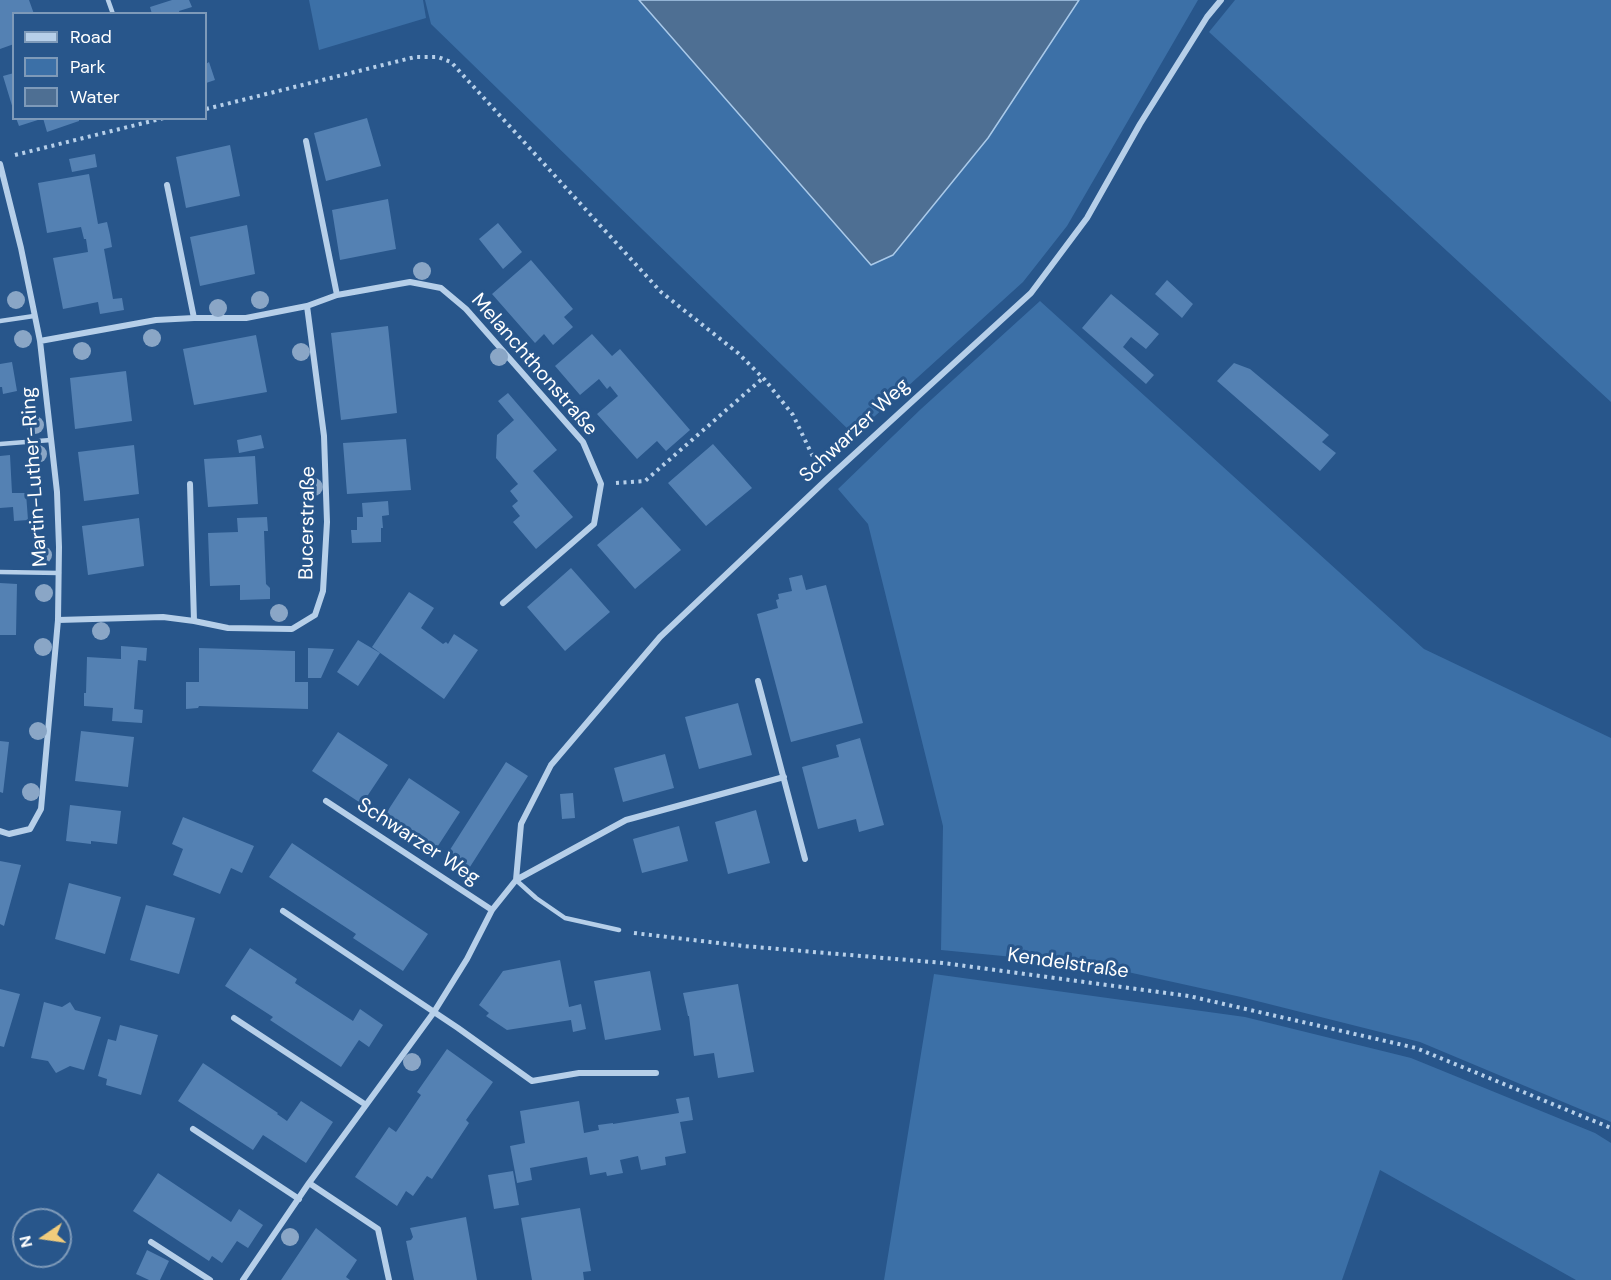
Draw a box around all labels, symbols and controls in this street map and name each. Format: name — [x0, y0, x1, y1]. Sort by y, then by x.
legend — [12, 12, 207, 120]
text: Road — [70, 25, 112, 49]
text: Park — [70, 55, 106, 79]
text: Water — [70, 85, 120, 109]
street label: Melanchthonstraße — [466, 289, 602, 441]
street label: Schwarzer Weg — [795, 374, 915, 488]
street label: Martin-Luther-Ring — [17, 386, 53, 568]
street label: Bucerstraße — [295, 466, 321, 580]
street label: Schwarzer Weg — [352, 793, 484, 891]
street label: Kendelstraße — [1006, 944, 1130, 984]
north arrow — [12, 1208, 72, 1268]
text: N — [14, 1234, 37, 1250]

